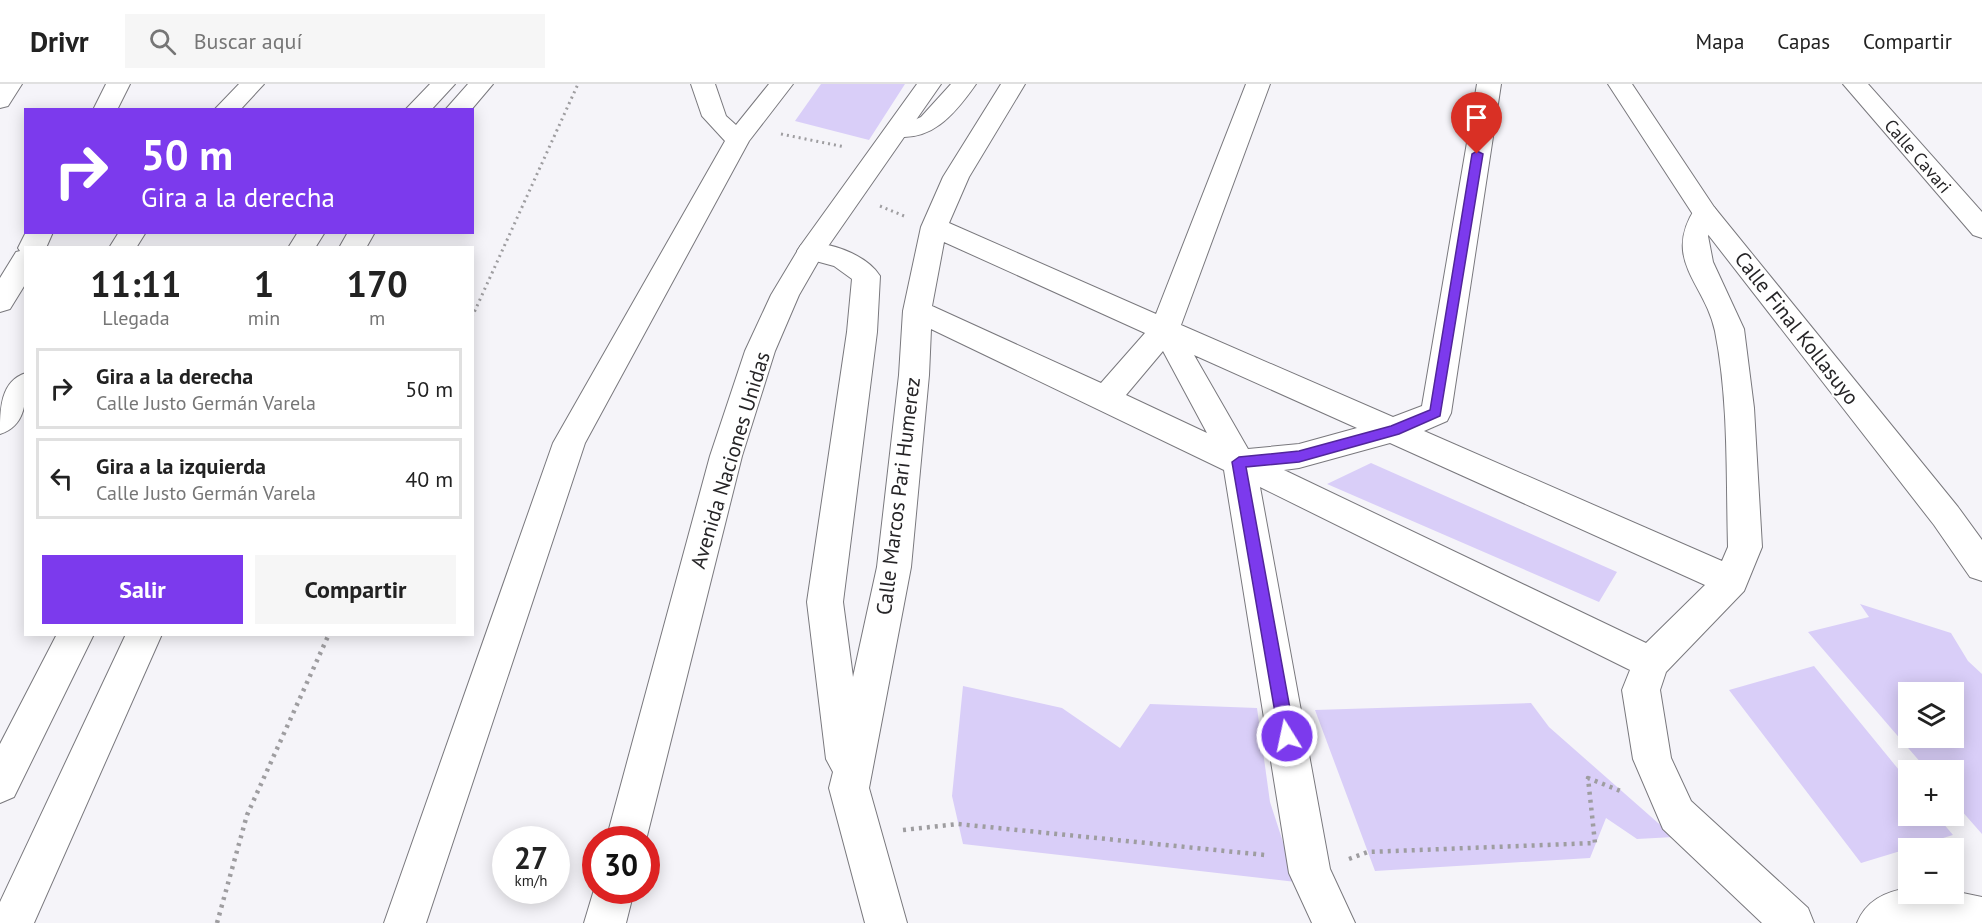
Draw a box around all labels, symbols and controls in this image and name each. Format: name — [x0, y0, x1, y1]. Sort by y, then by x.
search box — [125, 14, 545, 68]
text: Drivr — [30, 23, 89, 60]
icon: search — [146, 25, 179, 58]
text: Buscar aquí — [194, 27, 302, 55]
text: Mapa — [1696, 28, 1744, 55]
text: Capas — [1777, 28, 1830, 55]
text: Compartir — [1863, 28, 1952, 55]
pin — [1451, 92, 1502, 154]
icon: arrive — [1460, 101, 1493, 134]
street label: Calle Cavari — [1880, 114, 1956, 198]
text: 50 m — [141, 127, 233, 182]
icon: right — [42, 132, 120, 210]
text: Gira a la derecha — [141, 180, 335, 214]
street label: Calle Final Kollasuyo — [1729, 246, 1865, 410]
text: 11:11 — [90, 260, 182, 307]
text: 1 — [254, 260, 274, 307]
text: 170 — [347, 260, 408, 307]
text: Llegada — [102, 305, 170, 331]
text: min — [248, 305, 280, 331]
text: m — [369, 305, 385, 331]
street label: Avenida Naciones Unidas — [684, 348, 776, 572]
text: Gira a la derecha — [96, 362, 253, 390]
icon: right — [45, 372, 78, 405]
text: 50 m — [405, 375, 453, 403]
street label: Calle Marcos Pari Humerez — [870, 376, 926, 616]
text: Calle Justo Germán Varela — [96, 390, 316, 416]
text: Gira a la izquierda — [96, 452, 266, 480]
icon: left — [45, 462, 78, 495]
text: 40 m — [405, 465, 453, 493]
text: Calle Justo Germán Varela — [96, 480, 316, 506]
button: Salir — [42, 555, 243, 624]
button: Compartir — [255, 555, 456, 624]
map controls — [1898, 682, 1964, 904]
button: layers — [1898, 682, 1964, 748]
position arrow — [1255, 704, 1319, 768]
button: + — [1898, 760, 1964, 826]
speed limit sign: 30 — [582, 826, 660, 904]
text: 27 — [514, 838, 548, 877]
button: − — [1898, 838, 1964, 904]
text: km/h — [515, 871, 547, 890]

